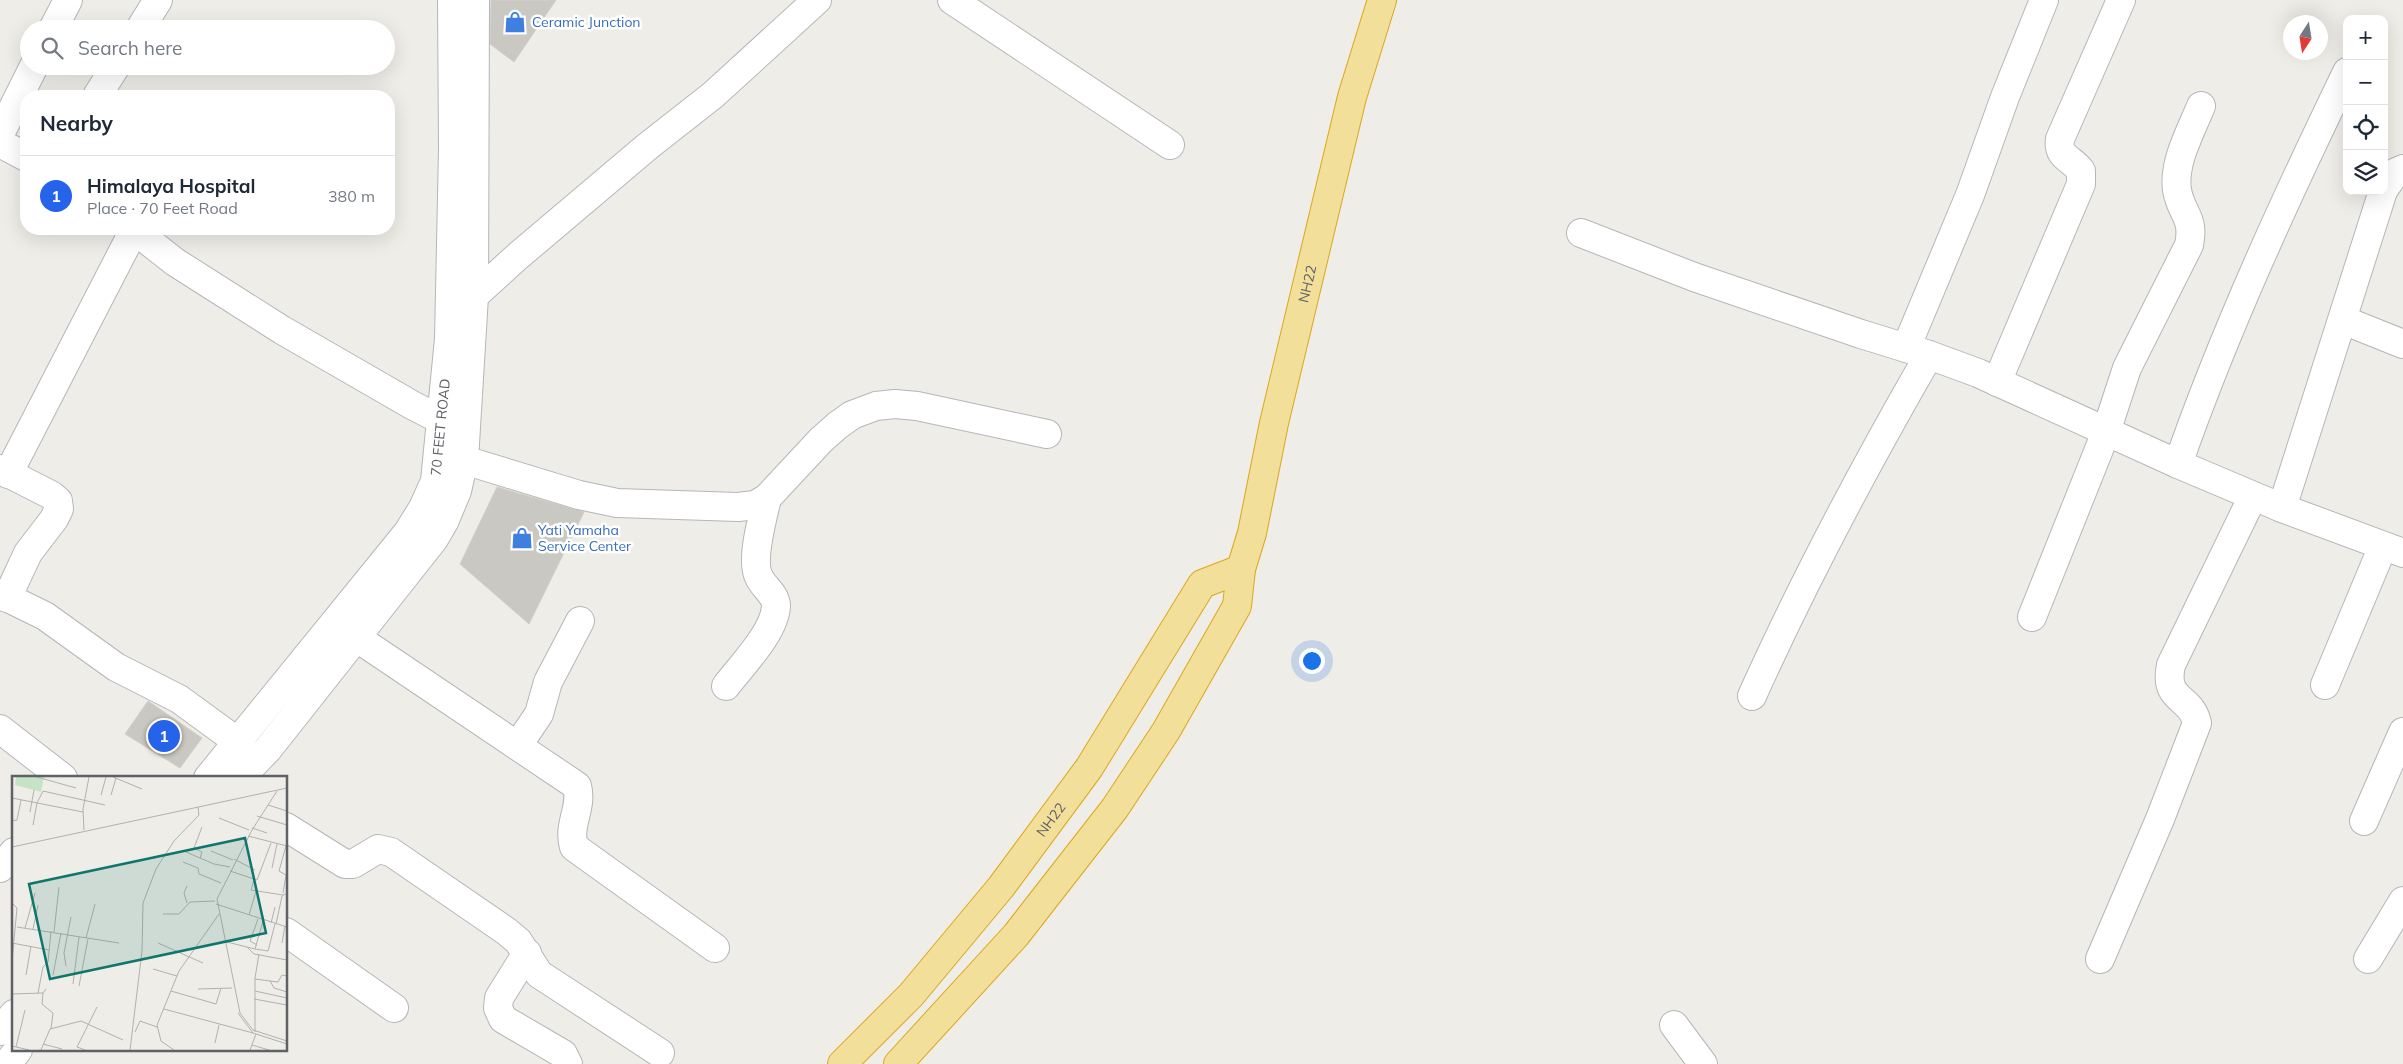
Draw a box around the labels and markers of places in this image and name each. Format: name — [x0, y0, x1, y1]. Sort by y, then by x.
shop icon: Ceramic Junction — [502, 9, 528, 35]
place label: Ceramic Junction — [532, 13, 641, 31]
place label: Yati Yamaha Service Center — [537, 521, 632, 555]
shop icon: Yati Yamaha Service Center — [509, 525, 535, 551]
pin: 1 — [148, 717, 180, 755]

